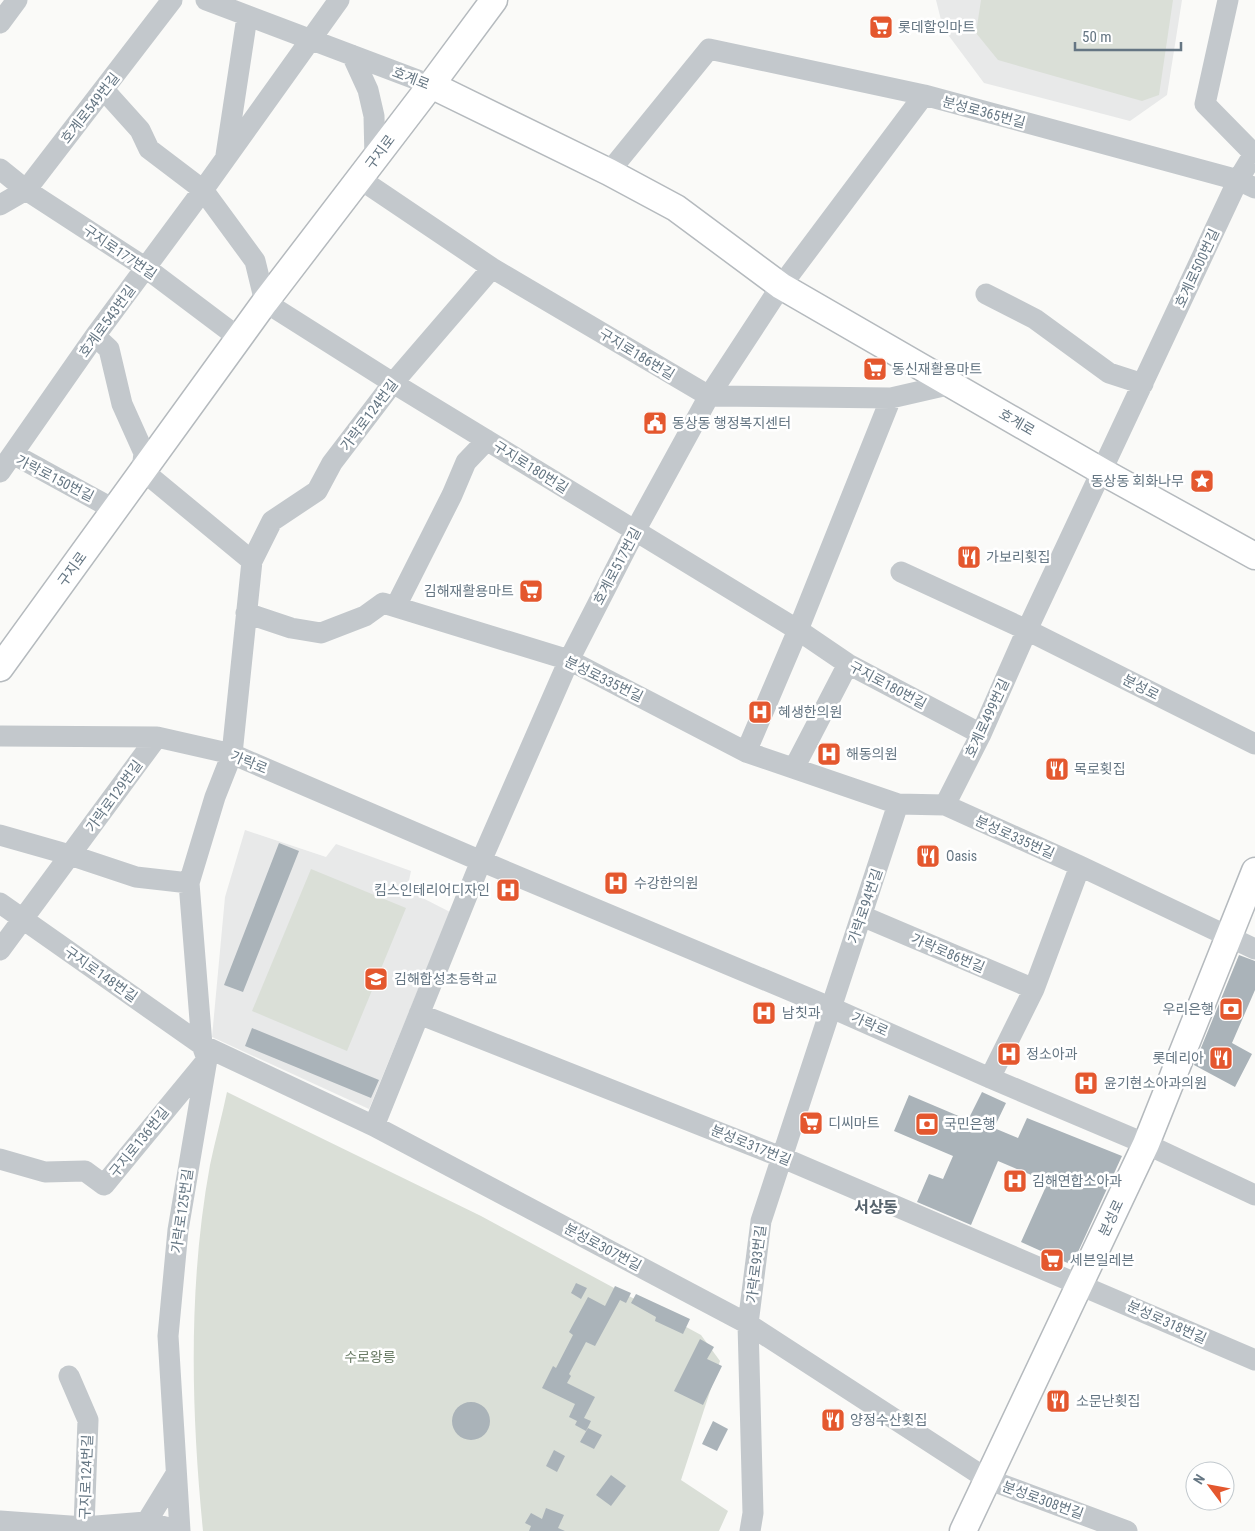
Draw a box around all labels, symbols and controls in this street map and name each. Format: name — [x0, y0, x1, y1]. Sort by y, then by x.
supermarket icon: 롯데할인마트 — [868, 14, 894, 40]
place label: 롯데할인마트 — [898, 19, 975, 35]
scale bar — [1075, 20, 1181, 52]
text: 50 m — [1082, 28, 1112, 46]
street label: 호계로 — [390, 64, 432, 92]
street label: 호계로549번길 — [57, 70, 123, 146]
street label: 분성로365번길 — [941, 93, 1027, 131]
street label: 구지로 — [362, 132, 398, 172]
street label: 구지로177번길 — [80, 222, 160, 282]
street label: 호계로500번길 — [1172, 226, 1222, 310]
street label: 호계로543번길 — [76, 282, 138, 360]
street label: 구지로186번길 — [596, 325, 678, 383]
supermarket icon: 동신재활용마트 — [862, 356, 888, 382]
place label: 동신재활용마트 — [892, 361, 982, 377]
street label: 가락로124번길 — [337, 376, 401, 454]
street label: 호계로 — [996, 405, 1038, 439]
public building icon: 동상동 행정복지센터 — [642, 410, 668, 436]
place label: 동상동 행정복지센터 — [672, 415, 791, 431]
street label: 구지로180번길 — [491, 438, 571, 496]
street label: 가락로150번길 — [13, 452, 97, 504]
place icon: 동상동 회화나무 — [1189, 468, 1215, 494]
place label: 동상동 회화나무 — [1091, 473, 1184, 489]
street label: 호계로517번길 — [590, 525, 644, 607]
restaurant icon: 가보리횟집 — [956, 544, 982, 570]
street label: 구지로 — [54, 549, 90, 589]
place label: 가보리횟집 — [986, 549, 1050, 565]
supermarket icon: 김해재활용마트 — [518, 578, 544, 604]
place label: 김해재활용마트 — [424, 583, 514, 599]
street label: 분성로335번길 — [562, 653, 646, 705]
street label: 구지로180번길 — [847, 658, 929, 712]
street label: 분성로 — [1120, 671, 1162, 703]
street label: 호계로499번길 — [962, 676, 1012, 760]
hospital icon: 혜생한의원 — [747, 699, 773, 725]
place label: 혜생한의원 — [778, 704, 842, 720]
hospital icon: 해동의원 — [816, 741, 842, 767]
place label: 해동의원 — [846, 746, 898, 762]
street label: 가락로 — [228, 747, 270, 777]
restaurant icon: 목로횟집 — [1044, 756, 1070, 782]
street label: 가락로129번길 — [83, 757, 145, 835]
place label: 목로횟집 — [1074, 761, 1126, 777]
street label: 분성로335번길 — [973, 812, 1057, 862]
restaurant icon: Oasis — [915, 843, 941, 869]
place label: Oasis — [946, 848, 977, 864]
street label: 가락로94번길 — [845, 866, 885, 946]
hospital icon: 수강한의원 — [603, 870, 629, 896]
place label: 수강한의원 — [634, 875, 698, 891]
hospital icon: 킴스인테리어디자인 — [495, 877, 521, 903]
place label: 킴스인테리어디자인 — [374, 882, 490, 898]
street label: 가락로86번길 — [909, 930, 987, 976]
street label: 구지로148번길 — [62, 943, 140, 1005]
school or university icon: 김해합성초등학교 — [363, 966, 389, 992]
place label: 김해합성초등학교 — [394, 971, 497, 987]
bank icon: 우리은행 — [1218, 996, 1244, 1022]
hospital icon: 남칫과 — [751, 1000, 777, 1026]
place label: 우리은행 — [1162, 1001, 1214, 1017]
place label: 남칫과 — [782, 1005, 821, 1021]
street label: 가락로 — [849, 1009, 891, 1039]
hospital icon: 정소아과 — [996, 1041, 1022, 1067]
restaurant icon: 롯데리아 — [1208, 1045, 1234, 1071]
place label: 정소아과 — [1026, 1046, 1078, 1062]
place label: 롯데리아 — [1152, 1050, 1204, 1066]
hospital icon: 윤기현소아과의원 — [1073, 1070, 1099, 1096]
place label: 윤기현소아과의원 — [1104, 1075, 1207, 1091]
street label: 구지로136번길 — [106, 1104, 172, 1180]
supermarket icon: 디씨마트 — [798, 1110, 824, 1136]
bank icon: 국민은행 — [914, 1111, 940, 1137]
place label: 디씨마트 — [828, 1115, 880, 1131]
place label: 국민은행 — [944, 1116, 996, 1132]
street label: 분성로317번길 — [709, 1122, 793, 1168]
street label: 가락로125번길 — [168, 1168, 196, 1254]
hospital icon: 김해연합소아과 — [1002, 1168, 1028, 1194]
place label: 김해연합소아과 — [1032, 1173, 1122, 1189]
street label: 분성로 — [1096, 1197, 1126, 1239]
district label: 서상동 — [854, 1198, 898, 1217]
street label: 분성로307번길 — [562, 1220, 644, 1274]
street label: 가락로93번길 — [743, 1224, 769, 1304]
supermarket icon: 세븐일레븐 — [1039, 1247, 1065, 1273]
place label: 세븐일레븐 — [1070, 1252, 1135, 1268]
street label: 분성로318번길 — [1125, 1297, 1209, 1347]
park label: 수로왕릉 — [344, 1349, 396, 1365]
restaurant icon: 소문난횟집 — [1045, 1388, 1071, 1414]
place label: 소문난횟집 — [1076, 1393, 1140, 1409]
restaurant icon: 양정수산횟집 — [820, 1407, 846, 1433]
place label: 양정수산횟집 — [850, 1412, 927, 1428]
street label: 구지로124번길 — [77, 1434, 95, 1520]
north arrow — [1185, 1461, 1235, 1511]
text: N — [1190, 1471, 1208, 1487]
street label: 분성로308번길 — [1000, 1478, 1086, 1522]

